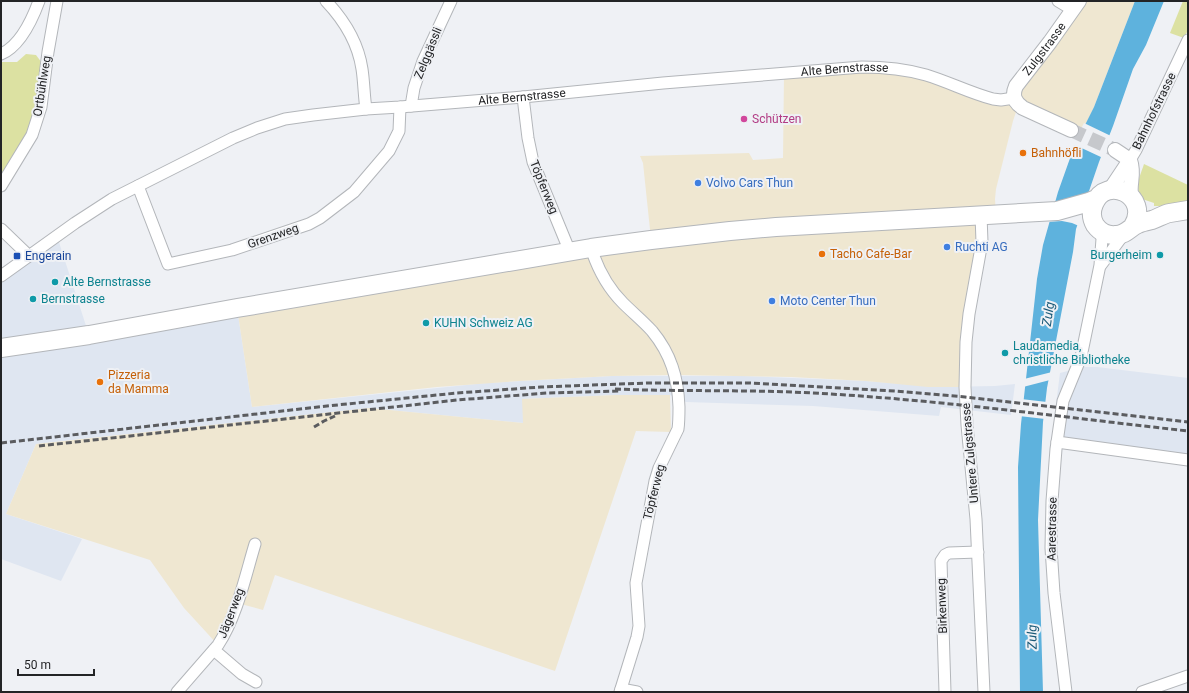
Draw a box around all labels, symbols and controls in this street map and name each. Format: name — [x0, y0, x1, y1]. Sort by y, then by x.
street label: Zulgstrasse — [1020, 20, 1069, 78]
street label: Zelggässli — [411, 25, 445, 81]
street label: Ortbühlweg — [30, 55, 54, 117]
street label: Alte Bernstrasse — [800, 60, 889, 79]
street label: Bahnhofstrasse — [1129, 70, 1179, 152]
street label: Alte Bernstrasse — [477, 86, 566, 108]
place label: Schützen — [752, 112, 801, 126]
marker: Schützen — [739, 114, 749, 124]
place label: Bahnhöfli — [1031, 146, 1082, 160]
marker: Bahnhöfli — [1018, 148, 1028, 158]
street label: Töpferweg — [527, 158, 561, 216]
place label: Volvo Cars Thun — [706, 176, 793, 190]
marker: Volvo Cars Thun — [693, 178, 703, 188]
street label: Grenzweg — [246, 221, 300, 251]
place label: Ruchti AG — [955, 240, 1008, 254]
marker: Ruchti AG — [942, 242, 952, 252]
place label: Tacho Cafe-Bar — [830, 247, 912, 261]
place label: Burgerheim — [1090, 248, 1152, 262]
place label: Engerain — [25, 249, 71, 263]
marker: Tacho Cafe-Bar — [817, 249, 827, 259]
marker: Burgerheim — [1155, 250, 1165, 260]
marker: Engerain — [12, 251, 22, 261]
place label: Alte Bernstrasse — [63, 275, 151, 289]
marker: Alte Bernstrasse — [50, 277, 60, 287]
place label: Bernstrasse — [41, 292, 105, 306]
marker: Bernstrasse — [28, 294, 38, 304]
place label: Moto Center Thun — [780, 294, 876, 308]
marker: Moto Center Thun — [767, 296, 777, 306]
water label: Zulg — [1039, 301, 1057, 328]
place label: KUHN Schweiz AG — [434, 316, 533, 330]
marker: KUHN Schweiz AG — [421, 318, 431, 328]
place label: Laudamedia, christliche Bibliotheke — [1013, 339, 1130, 367]
marker: Laudamedia, christliche Bibliotheke — [1000, 348, 1010, 358]
place label: Pizzeria da Mamma — [108, 368, 169, 396]
marker: Pizzeria da Mamma — [95, 377, 105, 387]
street label: Untere Zulgstrasse — [959, 402, 981, 504]
street label: Töpferweg — [640, 463, 668, 521]
street label: Aarestrasse — [1044, 497, 1060, 561]
street label: Birkenweg — [934, 578, 950, 634]
street label: Jägerweg — [215, 586, 247, 640]
water label: Zulg — [1024, 625, 1040, 650]
scale bar — [18, 651, 94, 677]
text: 50 m — [24, 658, 51, 672]

